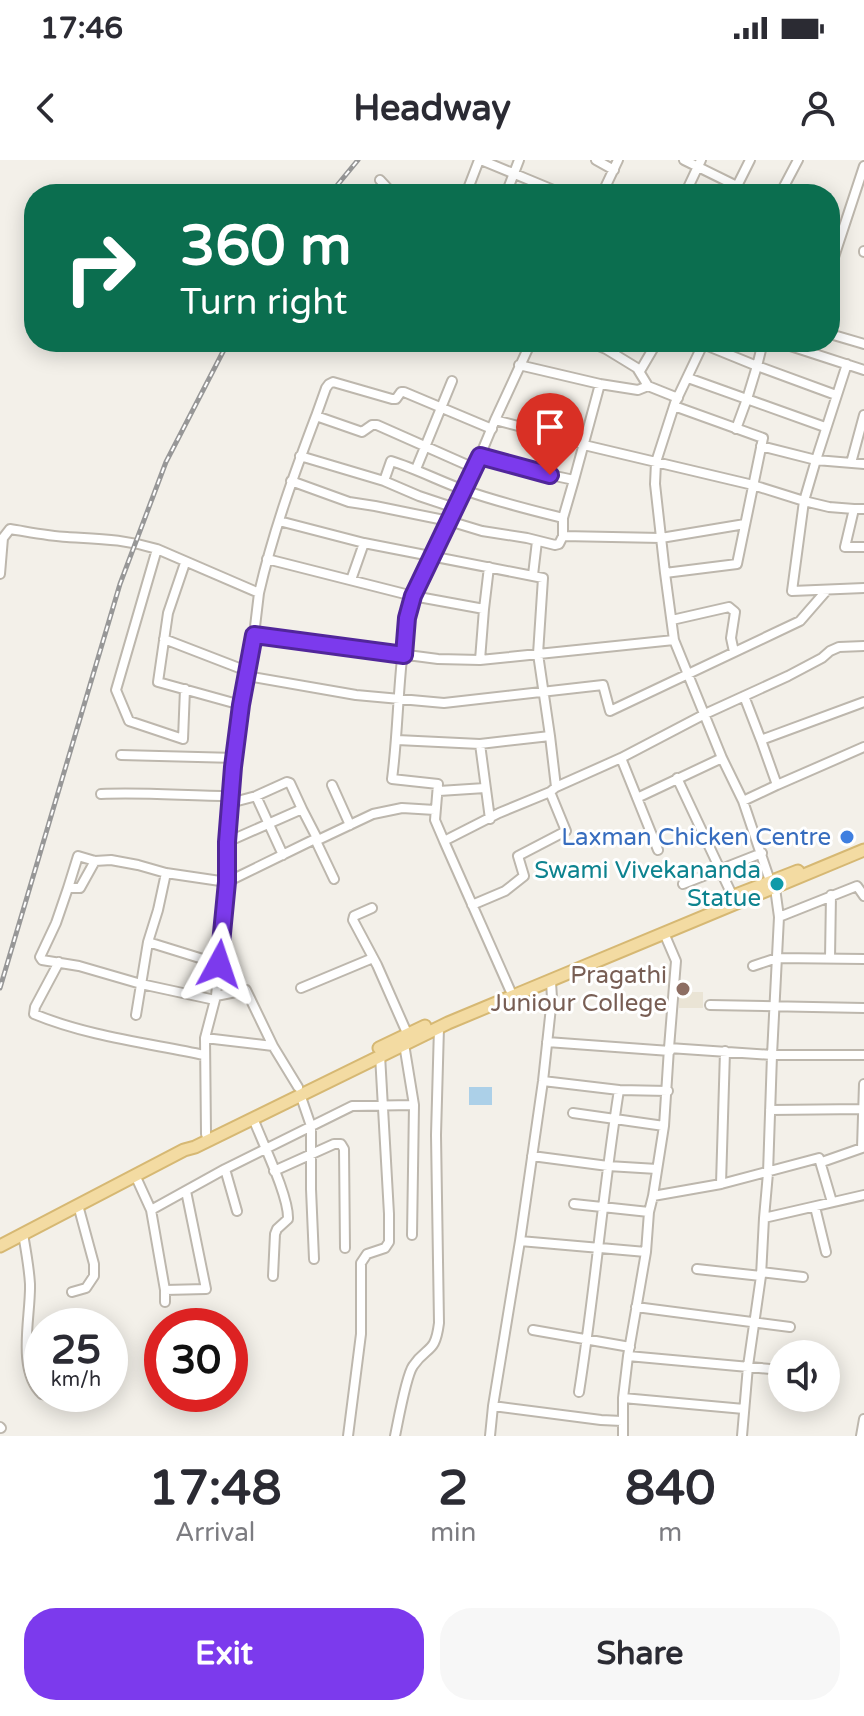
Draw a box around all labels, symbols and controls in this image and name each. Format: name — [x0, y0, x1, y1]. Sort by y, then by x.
text: 17:46 — [40, 10, 123, 47]
icon: back — [24, 86, 68, 130]
icon: person — [796, 86, 840, 130]
text: Headway — [353, 87, 511, 130]
text: 360 m — [180, 213, 351, 280]
icon: right — [48, 216, 152, 320]
text: Turn right — [180, 281, 347, 324]
pin — [516, 393, 584, 475]
icon: arrive — [528, 405, 572, 449]
place label: Laxman Chicken Centre — [561, 823, 831, 852]
marker: Laxman Chicken Centre — [838, 828, 856, 846]
place label: Swami Vivekananda Statue — [534, 856, 761, 913]
marker: Swami Vivekananda Statue — [768, 875, 786, 893]
position arrow — [177, 922, 261, 1006]
place label: Pragathi Juniour College — [491, 961, 667, 1018]
marker: Pragathi Juniour College — [674, 980, 692, 998]
speed limit sign: 30 — [144, 1308, 248, 1412]
text: 25 — [51, 1326, 101, 1374]
map controls — [768, 1340, 840, 1412]
button: sound — [768, 1340, 840, 1412]
text: km/h — [51, 1368, 101, 1392]
text: 17:48 — [149, 1460, 282, 1518]
text: 2 — [438, 1460, 468, 1518]
text: 840 — [625, 1460, 715, 1518]
text: Arrival — [175, 1517, 255, 1548]
text: min — [430, 1517, 476, 1548]
text: m — [658, 1517, 682, 1548]
button: Exit — [24, 1608, 424, 1700]
button: Share — [440, 1608, 840, 1700]

